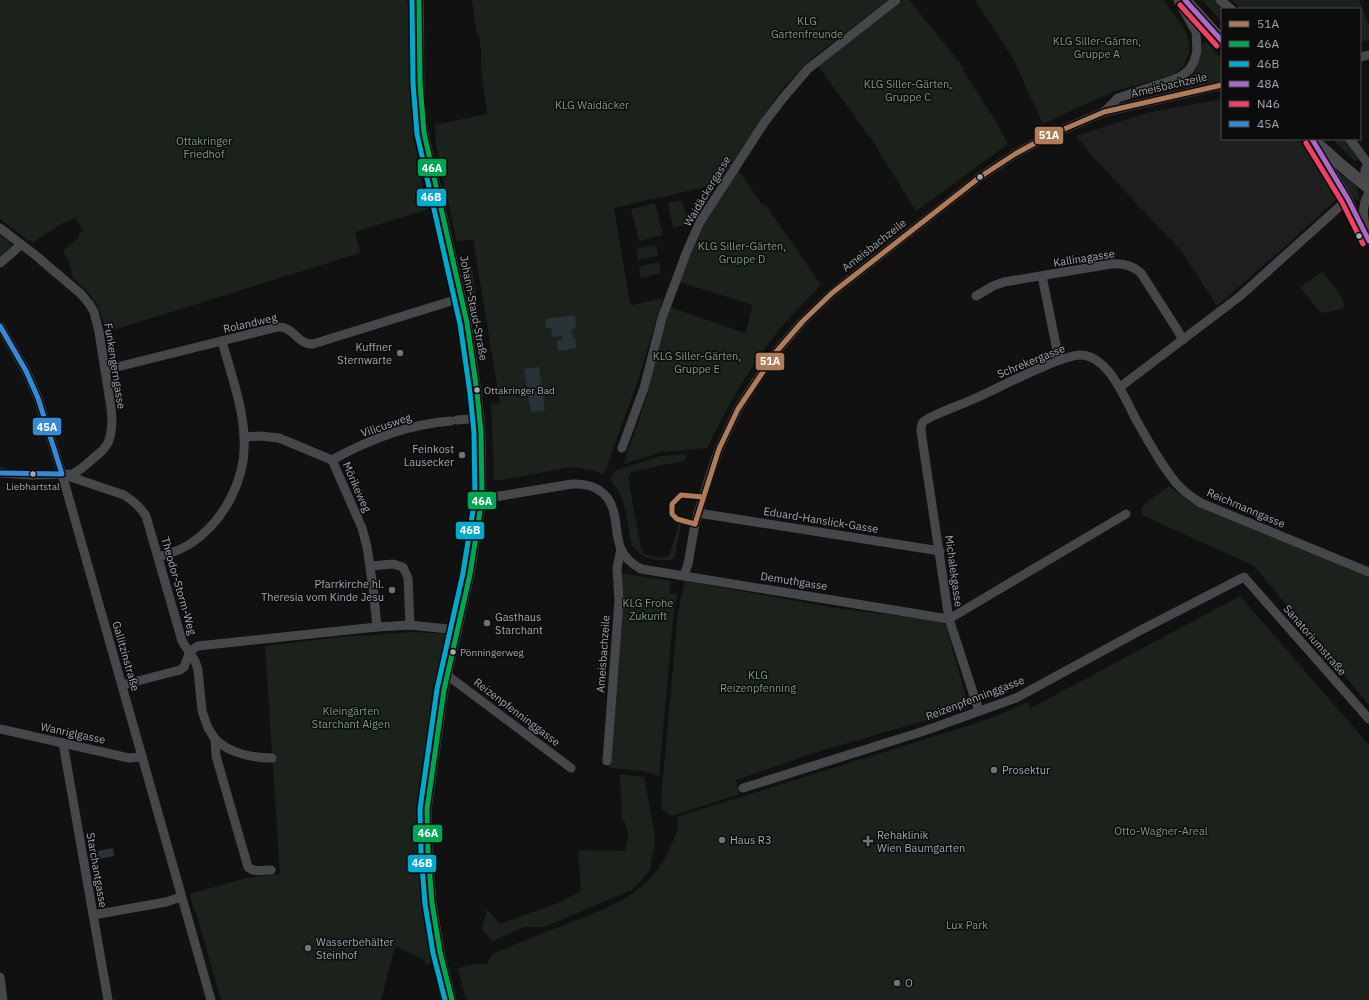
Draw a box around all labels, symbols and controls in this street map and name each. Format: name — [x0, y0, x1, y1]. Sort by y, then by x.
legend — [1221, 8, 1361, 140]
park label: KLG Gartenfreunde — [771, 14, 843, 41]
text: 51A — [1257, 16, 1279, 31]
park label: KLG Siller-Gärten, Gruppe A — [1053, 34, 1141, 61]
text: 46A — [1257, 36, 1279, 51]
text: 46B — [1257, 56, 1279, 71]
street label: Ameisbachzeile — [1130, 69, 1208, 101]
text: 48A — [1257, 76, 1279, 91]
park label: KLG Siller-Gärten, Gruppe C — [864, 77, 952, 104]
text: N46 — [1257, 96, 1280, 111]
park label: KLG Waidäcker — [555, 98, 629, 112]
text: 45A — [1257, 116, 1279, 131]
line badge: 51A — [1034, 126, 1064, 145]
text: 51A — [1039, 128, 1060, 142]
park label: Ottakringer Friedhof — [176, 134, 232, 161]
street label: Waidäckergasse — [680, 153, 734, 229]
line badge: 46A — [417, 158, 447, 177]
text: 46A — [422, 161, 443, 175]
unlabelled marker — [975, 172, 985, 182]
line badge: 46B — [416, 188, 447, 207]
text: 46B — [421, 190, 441, 204]
street label: Ameisbachzeile — [839, 216, 909, 274]
unlabelled marker — [1354, 231, 1364, 241]
park label: KLG Siller-Gärten, Gruppe D — [698, 239, 786, 266]
street label: Kallinagasse — [1052, 246, 1116, 270]
street label: Johann-Staud-Straße — [457, 254, 491, 362]
street label: Rolandweg — [222, 310, 278, 336]
street label: Funkengerngasse — [101, 322, 129, 410]
place label: Kuffner Sternwarte — [337, 340, 392, 367]
street label: Schrekergasse — [995, 341, 1067, 381]
marker: Kuffner Sternwarte — [395, 348, 405, 358]
park label: KLG Siller-Gärten, Gruppe E — [653, 349, 741, 376]
line badge: 51A — [755, 352, 785, 371]
text: 51A — [760, 354, 781, 368]
place label: Ottakringer Bad — [484, 384, 555, 397]
marker: Ottakringer Bad — [472, 385, 482, 395]
street label: Vilicusweg — [359, 410, 413, 440]
line badge: 45A — [32, 417, 62, 436]
text: 45A — [37, 420, 58, 434]
place label: Feinkost Lausecker — [404, 442, 454, 469]
marker: Feinkost Lausecker — [457, 450, 467, 460]
street label: Mörikeweg — [340, 460, 374, 515]
marker: Liebhartstal — [28, 469, 38, 479]
place label: Liebhartstal — [6, 480, 60, 493]
street label: Reichmanngasse — [1205, 485, 1287, 531]
line badge: 46A — [467, 491, 497, 510]
text: 46A — [472, 494, 493, 508]
street label: Eduard-Hanslick-Gasse — [763, 504, 879, 536]
line badge: 46B — [455, 521, 485, 540]
text: 46B — [460, 523, 480, 537]
street label: Michalekgasse — [942, 534, 966, 608]
street label: Theodor-Storm-Weg — [158, 536, 200, 637]
street label: Demuthgasse — [759, 569, 829, 593]
place label: Pfarrkirche hl. Theresia vom Kinde Jesu — [261, 577, 384, 604]
marker: Pfarrkirche hl. Theresia vom Kinde Jesu — [387, 585, 397, 595]
park label: KLG Frohe Zukunft — [623, 596, 673, 623]
street label: Sanatoriumstraße — [1280, 602, 1350, 678]
place label: Gasthaus Starchant — [495, 610, 543, 637]
street label: Ameisbachzeile — [593, 615, 613, 693]
marker: Gasthaus Starchant — [482, 618, 492, 628]
street label: Gallitzinstraße — [109, 619, 143, 693]
place label: Pönningerweg — [460, 646, 525, 659]
marker: Pönningerweg — [448, 647, 458, 657]
park label: KLG Reizenpfenning — [720, 668, 796, 695]
street label: Reizenpfenninggasse — [924, 673, 1026, 723]
street label: Reizenpfenninggasse — [471, 675, 563, 749]
park label: Kleingärten Starchant Aigen — [312, 704, 390, 731]
street label: Wanriglgasse — [39, 719, 107, 747]
place label: Prosektur — [1002, 763, 1050, 777]
marker: Prosektur — [989, 765, 999, 775]
line badge: 46A — [412, 824, 443, 843]
park label: Otto-Wagner-Areal — [1114, 824, 1208, 838]
text: 46A — [418, 826, 439, 840]
place label: Rehaklinik Wien Baumgarten — [877, 828, 965, 855]
street label: Starchantgasse — [83, 831, 111, 909]
place label: Haus R3 — [730, 833, 772, 847]
marker: Haus R3 — [717, 835, 727, 845]
marker: Rehaklinik Wien Baumgarten — [862, 835, 874, 847]
line badge: 46B — [407, 854, 437, 873]
text: 46B — [412, 856, 432, 870]
park label: Lux Park — [946, 918, 988, 932]
place label: Wasserbehälter Steinhof — [316, 935, 394, 962]
marker: Wasserbehälter Steinhof — [303, 943, 313, 953]
place label: O — [905, 976, 913, 990]
marker: O — [892, 978, 902, 988]

